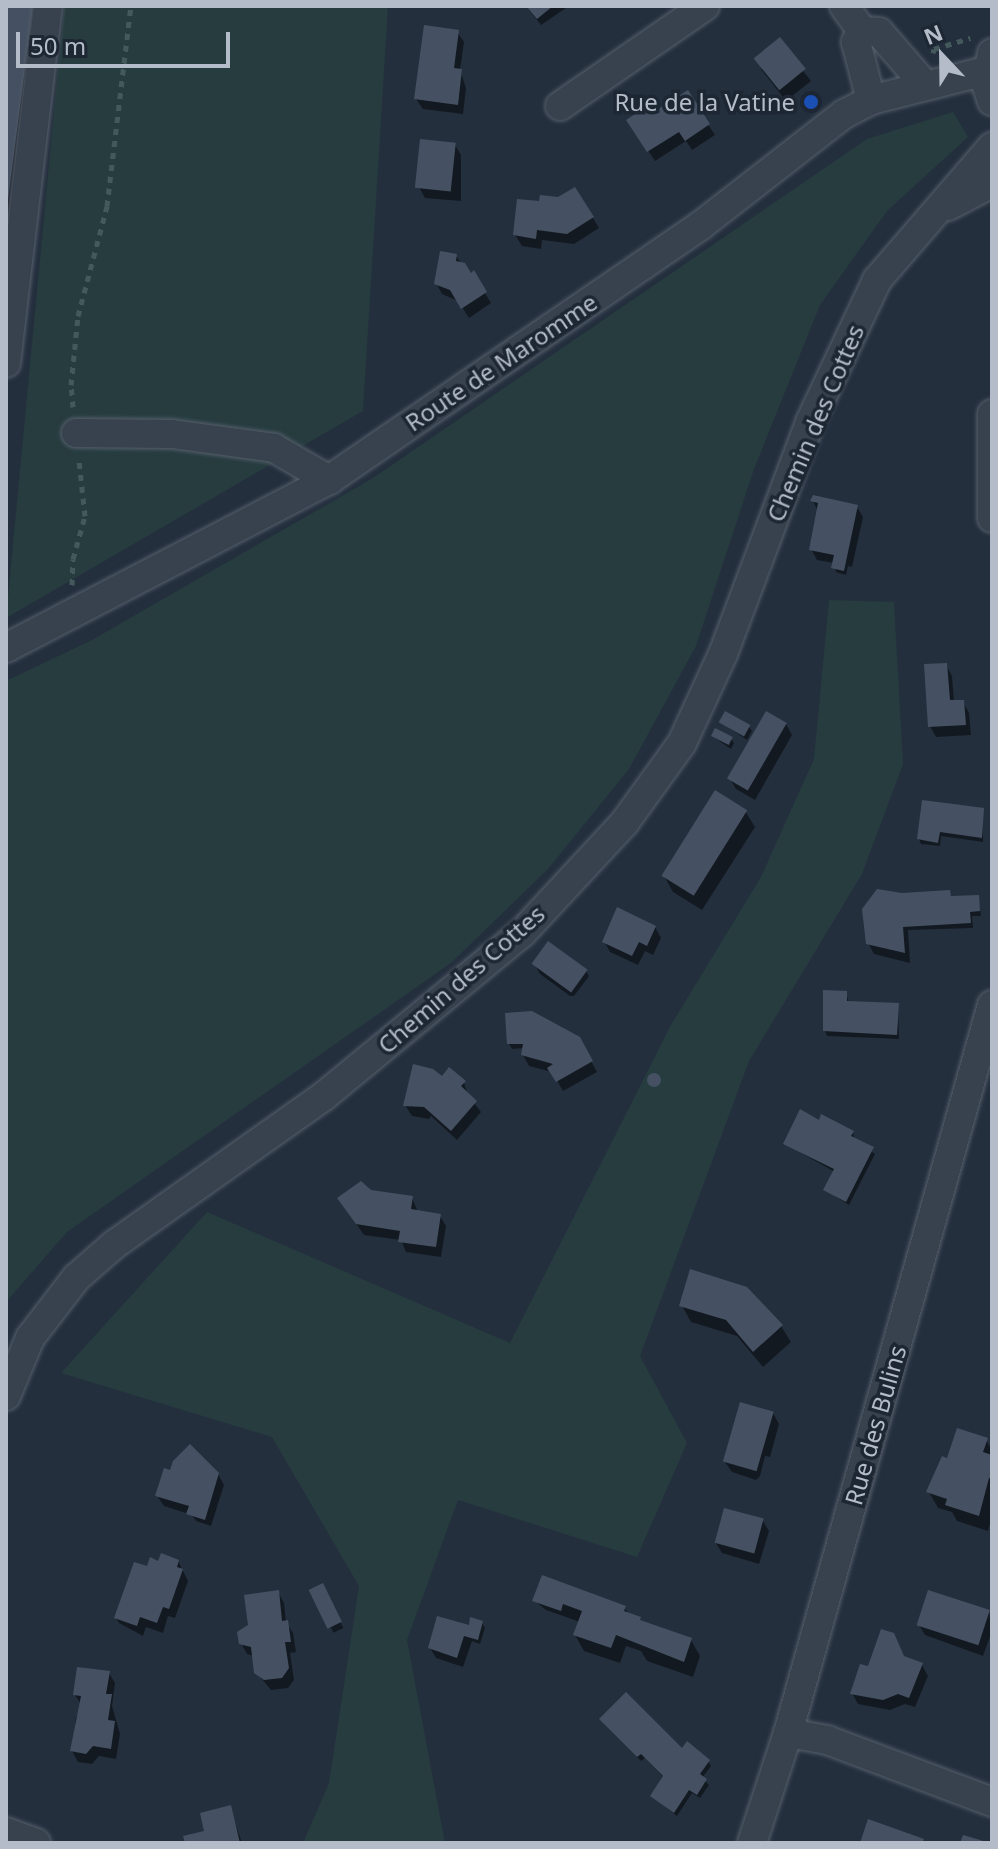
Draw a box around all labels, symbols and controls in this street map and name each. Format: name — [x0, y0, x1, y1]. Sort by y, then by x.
scale bar — [20, 16, 234, 66]
north arrow — [902, 16, 982, 96]
text: N — [919, 16, 947, 51]
text: 50 m — [30, 29, 86, 62]
place label: Rue de la Vatine — [614, 88, 795, 116]
marker: Rue de la Vatine — [802, 93, 820, 111]
street label: Route de Maromme — [400, 287, 602, 437]
street label: Chemin des Cottes — [760, 320, 870, 526]
street label: Chemin des Cottes — [372, 899, 550, 1059]
street label: Rue des Bulins — [838, 1342, 912, 1508]

